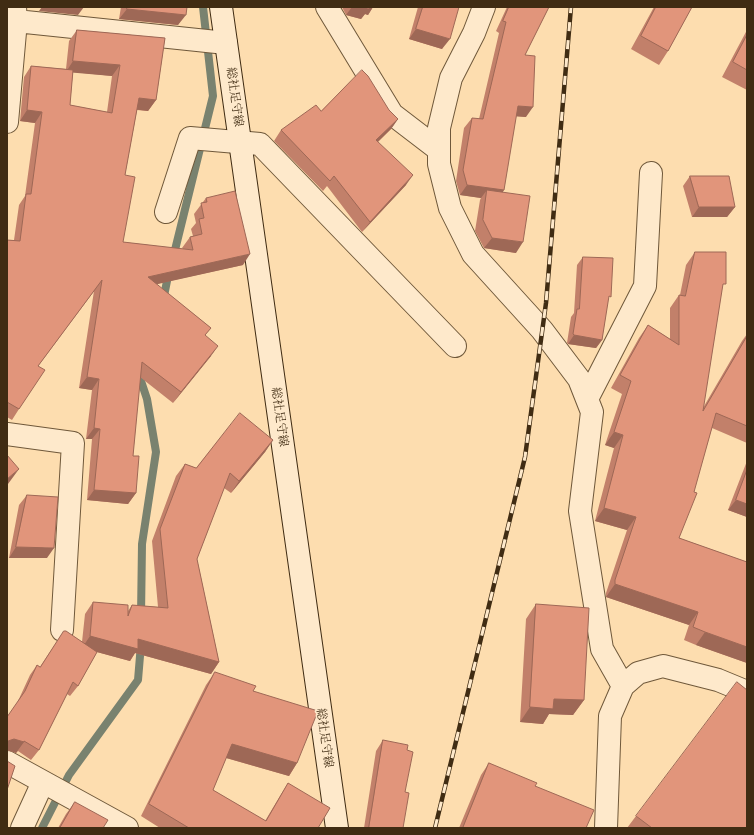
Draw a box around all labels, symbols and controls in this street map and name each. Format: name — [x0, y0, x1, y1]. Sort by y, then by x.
street label: 総社足守線 — [223, 66, 245, 128]
street label: 総社足守線 — [268, 386, 290, 448]
street label: 総社足守線 — [313, 707, 335, 769]

